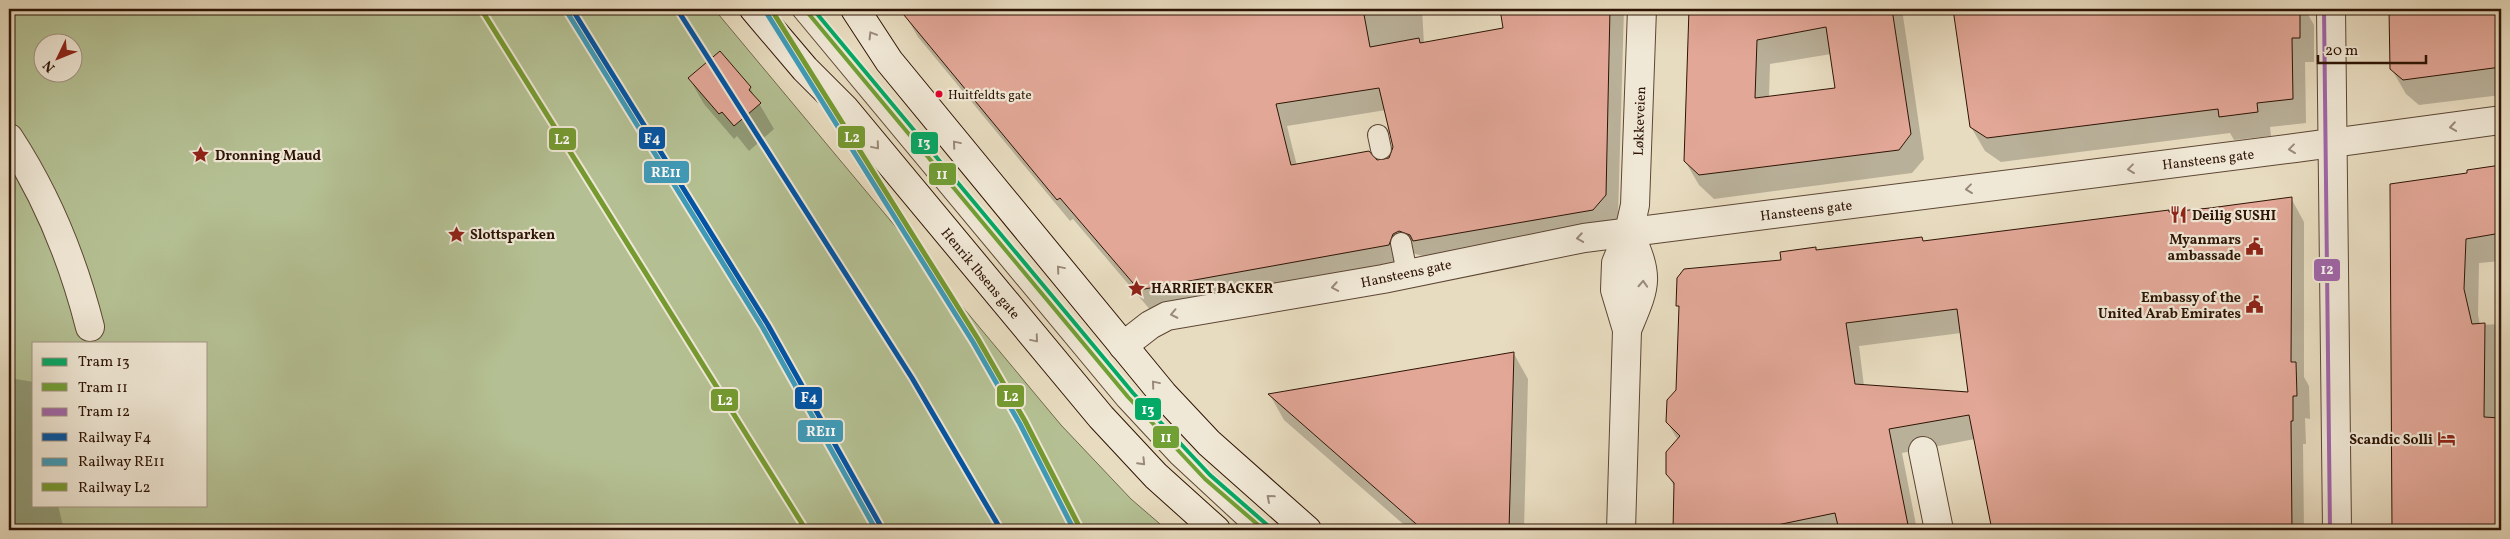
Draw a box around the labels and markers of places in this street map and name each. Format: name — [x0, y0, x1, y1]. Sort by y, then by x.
place label: Huitfeldts gate — [948, 87, 1032, 105]
marker: Huitfeldts gate — [934, 89, 944, 99]
place icon: Dronning Maud — [191, 145, 211, 165]
place label: Dronning Maud — [215, 147, 322, 166]
restaurant icon: Deilig SUSHI — [2168, 205, 2188, 225]
place label: Deilig SUSHI — [2192, 207, 2276, 226]
place icon: Slottsparken — [446, 224, 466, 244]
place label: Slottsparken — [470, 226, 555, 245]
place label: Myanmars ambassade — [2168, 231, 2241, 266]
public building icon: Myanmars ambassade — [2245, 237, 2265, 257]
place icon: HARRIET BACKER — [1127, 278, 1147, 298]
place label: HARRIET BACKER — [1151, 280, 1273, 299]
place label: Embassy of the United Arab Emirates — [2098, 289, 2241, 324]
public building icon: Embassy of the United Arab Emirates — [2245, 295, 2265, 315]
hotel icon: Scandic Solli — [2437, 429, 2457, 449]
place label: Scandic Solli — [2349, 431, 2433, 450]

